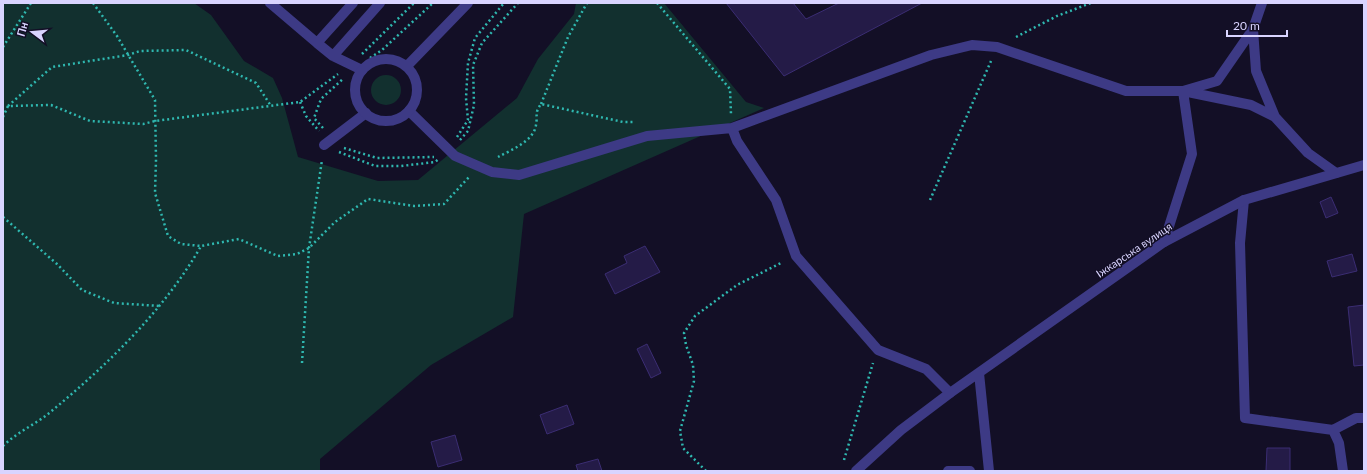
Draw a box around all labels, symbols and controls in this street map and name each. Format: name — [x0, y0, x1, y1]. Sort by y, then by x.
north arrow — [12, 12, 52, 52]
scale bar — [1227, 12, 1287, 38]
text: 20 m — [1233, 18, 1260, 33]
text: Пн — [14, 20, 30, 38]
street label: Іжкарська вулиця — [1093, 219, 1174, 280]

